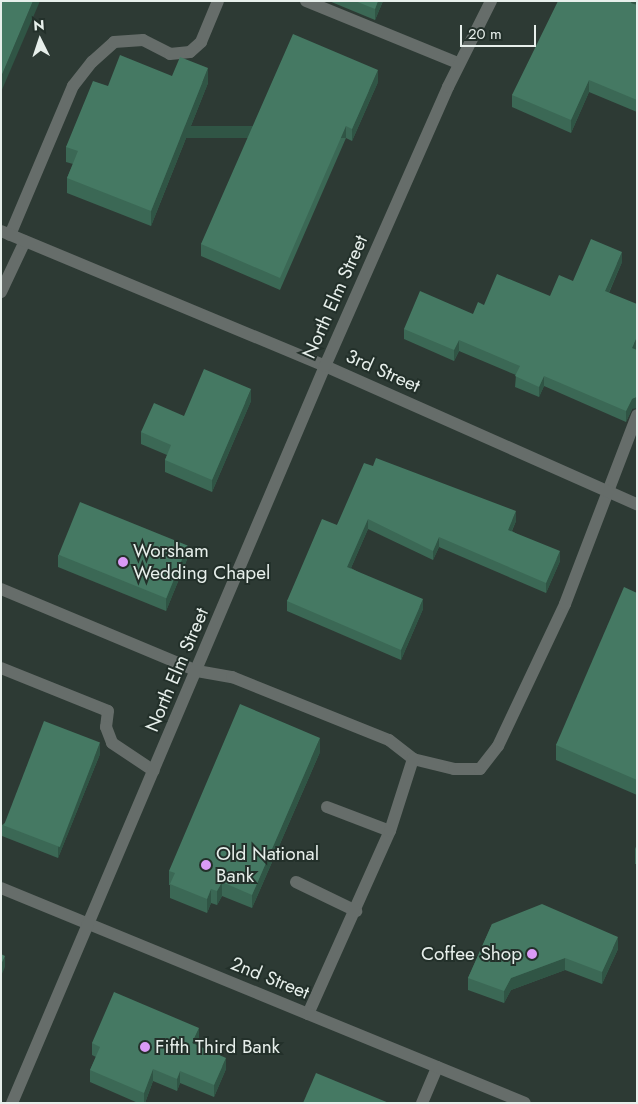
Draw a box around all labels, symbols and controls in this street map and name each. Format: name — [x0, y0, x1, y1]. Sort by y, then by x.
north arrow — [15, 15, 65, 65]
text: N — [33, 15, 45, 35]
scale bar — [463, 15, 539, 47]
text: 20 m — [468, 23, 502, 45]
street label: North Elm Street — [298, 232, 372, 362]
street label: 3rd Street — [342, 345, 424, 397]
place label: Worsham Wedding Chapel — [133, 540, 270, 584]
marker: Worsham Wedding Chapel — [117, 556, 129, 568]
street label: North Elm Street — [141, 605, 213, 735]
place label: Old National Bank — [216, 843, 319, 887]
marker: Old National Bank — [200, 859, 212, 871]
place label: Coffee Shop — [421, 943, 522, 965]
marker: Coffee Shop — [526, 948, 538, 960]
street label: 2nd Street — [227, 952, 313, 1004]
place label: Fifth Third Bank — [155, 1036, 280, 1058]
marker: Fifth Third Bank — [139, 1041, 151, 1053]

